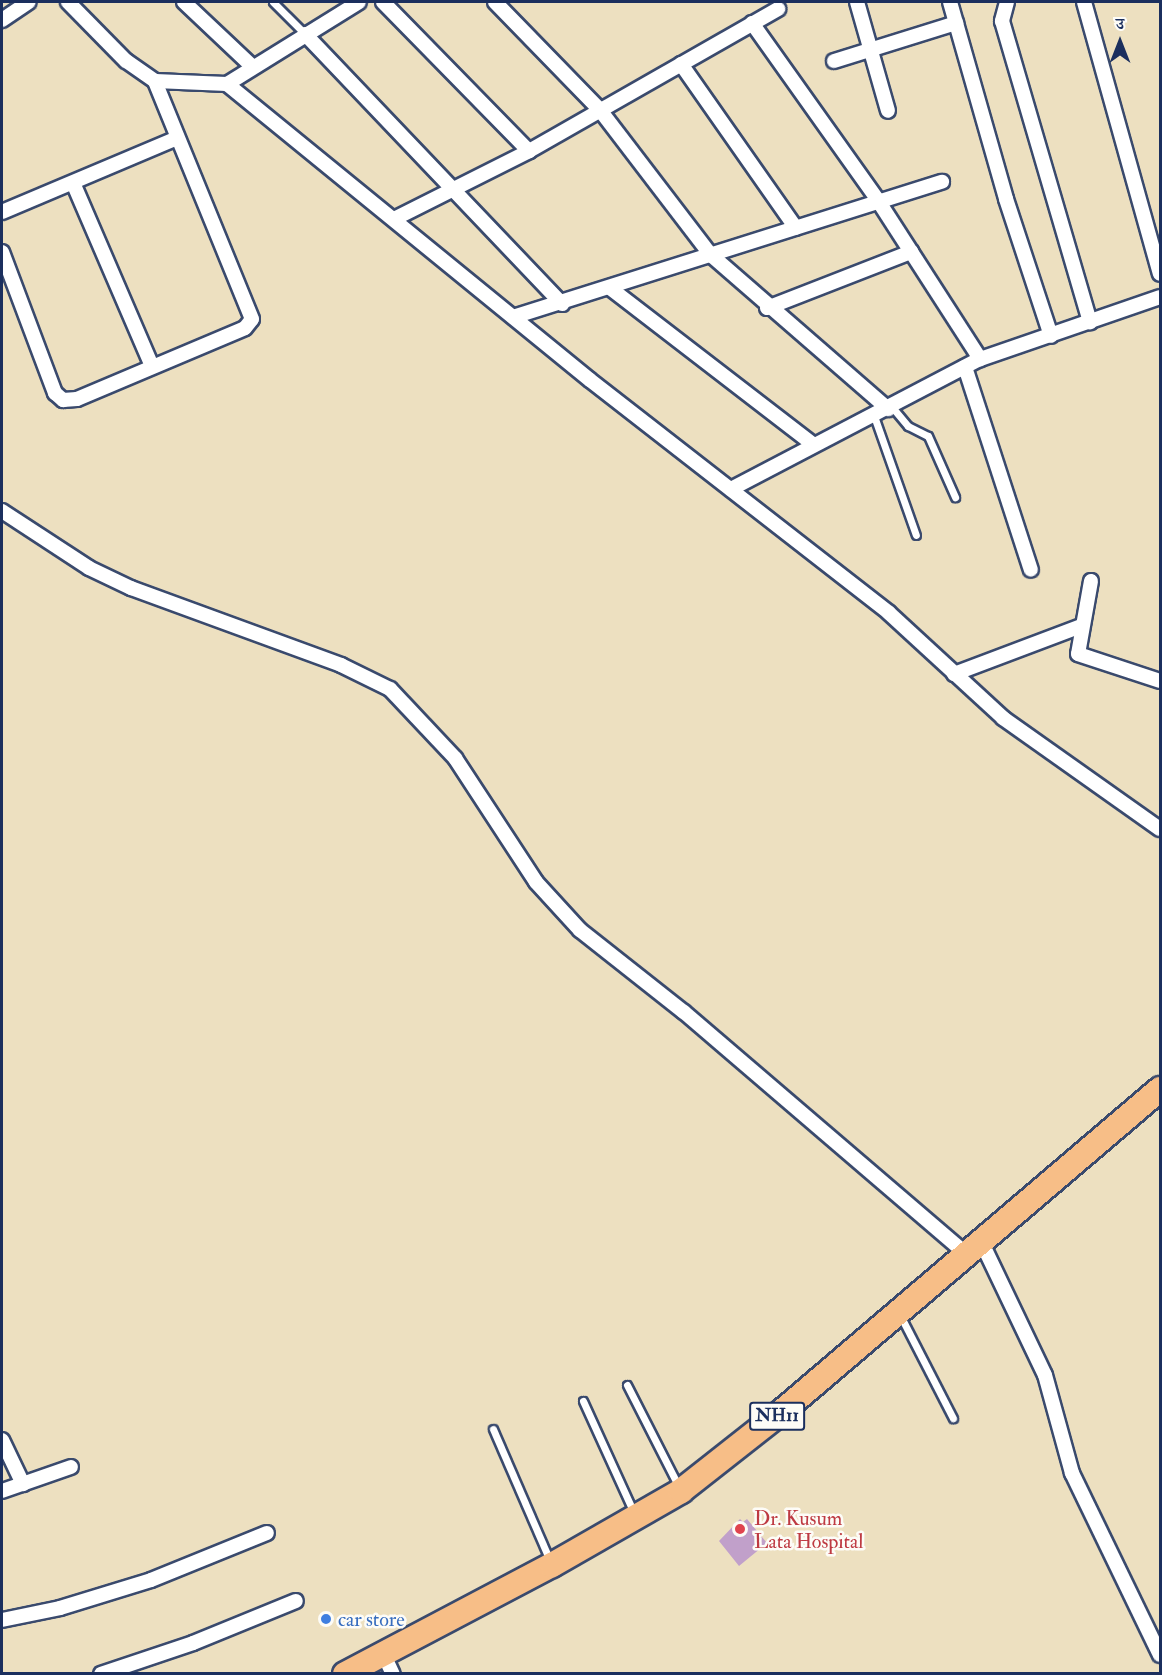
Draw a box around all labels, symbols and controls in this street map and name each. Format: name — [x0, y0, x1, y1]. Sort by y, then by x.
north arrow — [1090, 12, 1150, 72]
text: उ — [1116, 14, 1124, 34]
road number: NH11 — [748, 1401, 806, 1431]
place label: Dr. Kusum Lata Hospital — [754, 1506, 863, 1553]
marker: Dr. Kusum Lata Hospital — [731, 1520, 749, 1538]
place label: car store — [338, 1607, 405, 1631]
marker: car store — [319, 1612, 333, 1626]

